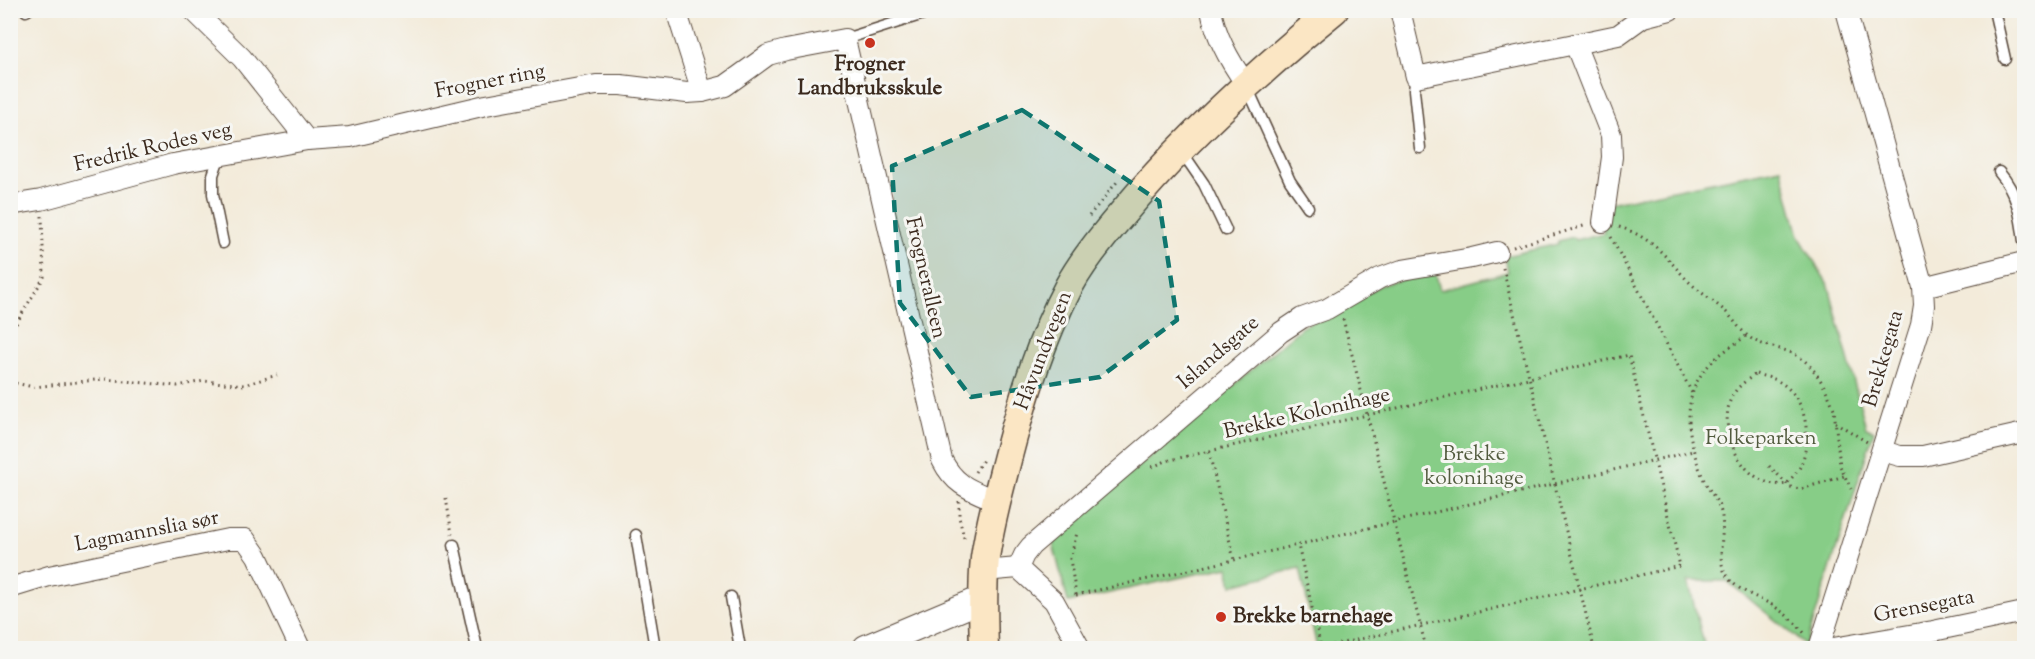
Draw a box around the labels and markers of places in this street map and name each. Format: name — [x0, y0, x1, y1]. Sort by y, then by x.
marker: Frogner Landbruksskule — [863, 36, 877, 50]
place label: Frogner Landbruksskule — [798, 50, 942, 104]
place label: Brekke barnehage — [1233, 602, 1393, 632]
marker: Brekke barnehage — [1214, 610, 1228, 624]

